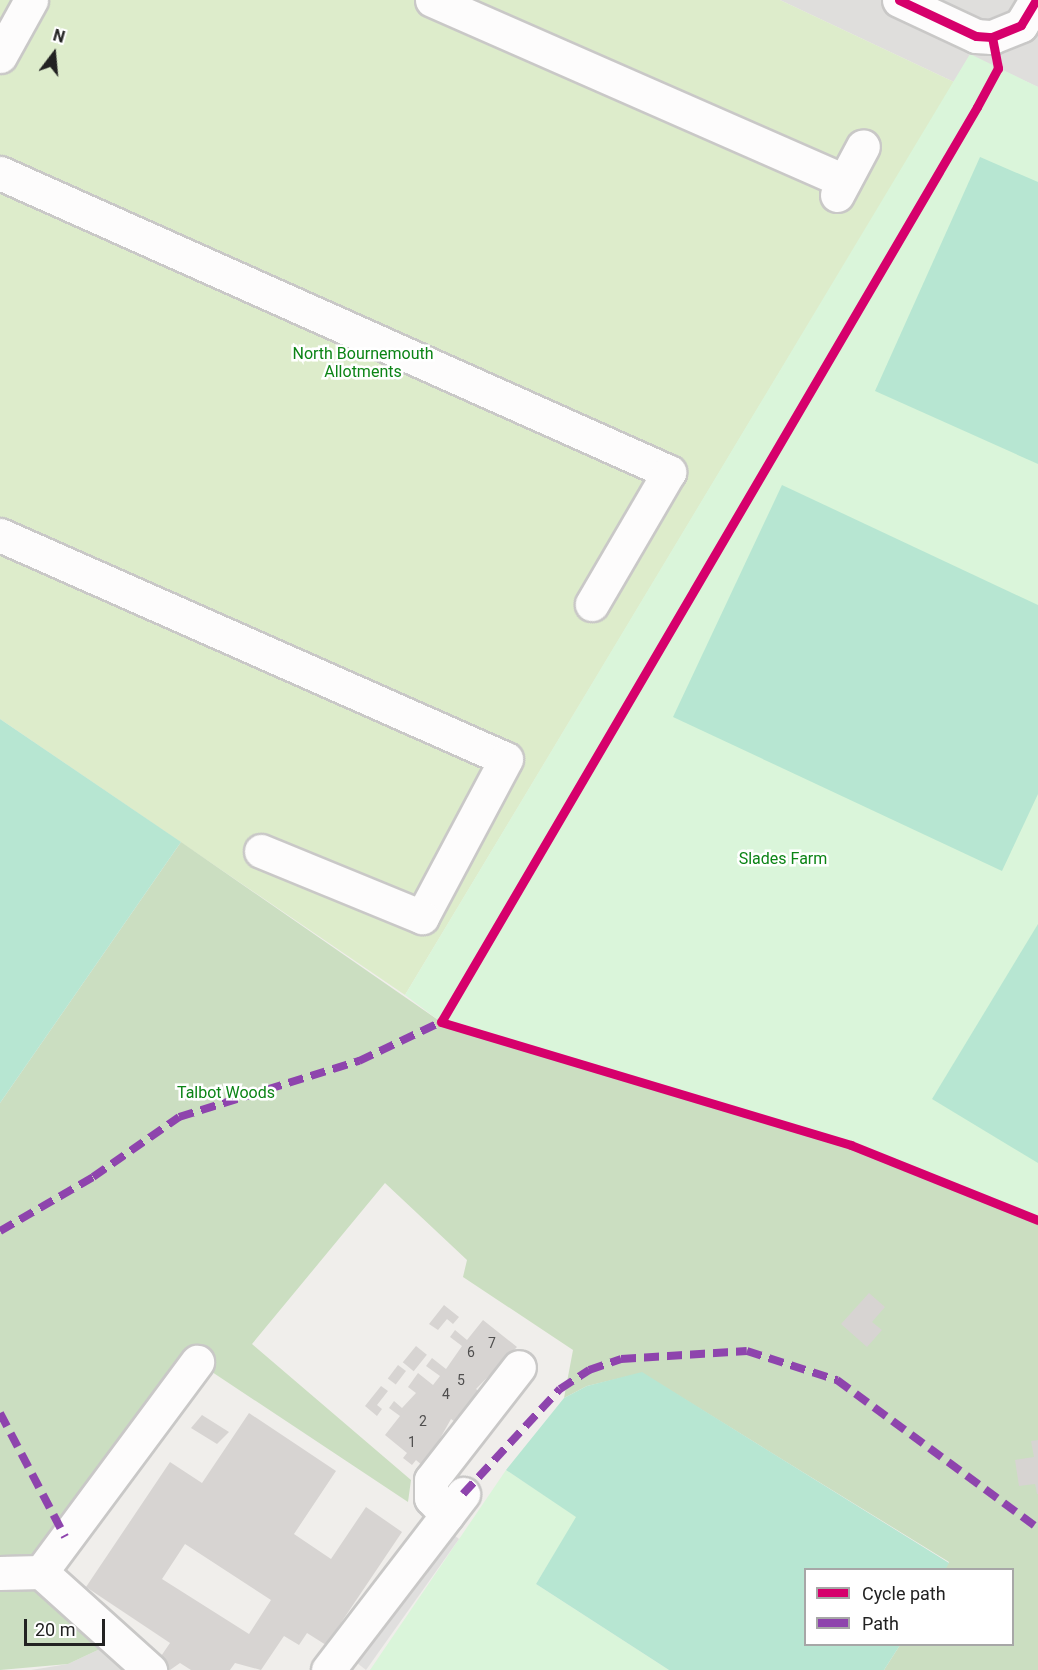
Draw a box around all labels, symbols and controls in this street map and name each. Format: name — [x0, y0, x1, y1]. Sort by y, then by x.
north arrow — [24, 24, 84, 84]
text: N — [51, 26, 67, 47]
park label: North Bournemouth Allotments — [292, 344, 434, 382]
park label: Slades Farm — [739, 849, 827, 869]
park label: Talbot Woods — [177, 1083, 275, 1103]
house number: 7 — [488, 1335, 496, 1351]
house number: 6 — [467, 1344, 475, 1360]
house number: 5 — [457, 1372, 465, 1388]
house number: 4 — [442, 1386, 450, 1402]
house number: 2 — [419, 1413, 427, 1429]
house number: 1 — [408, 1434, 416, 1450]
legend — [804, 1568, 1014, 1646]
text: Cycle path — [862, 1583, 946, 1604]
scale bar — [27, 1607, 108, 1645]
text: Path — [862, 1613, 899, 1634]
text: 20 m — [35, 1619, 75, 1640]

